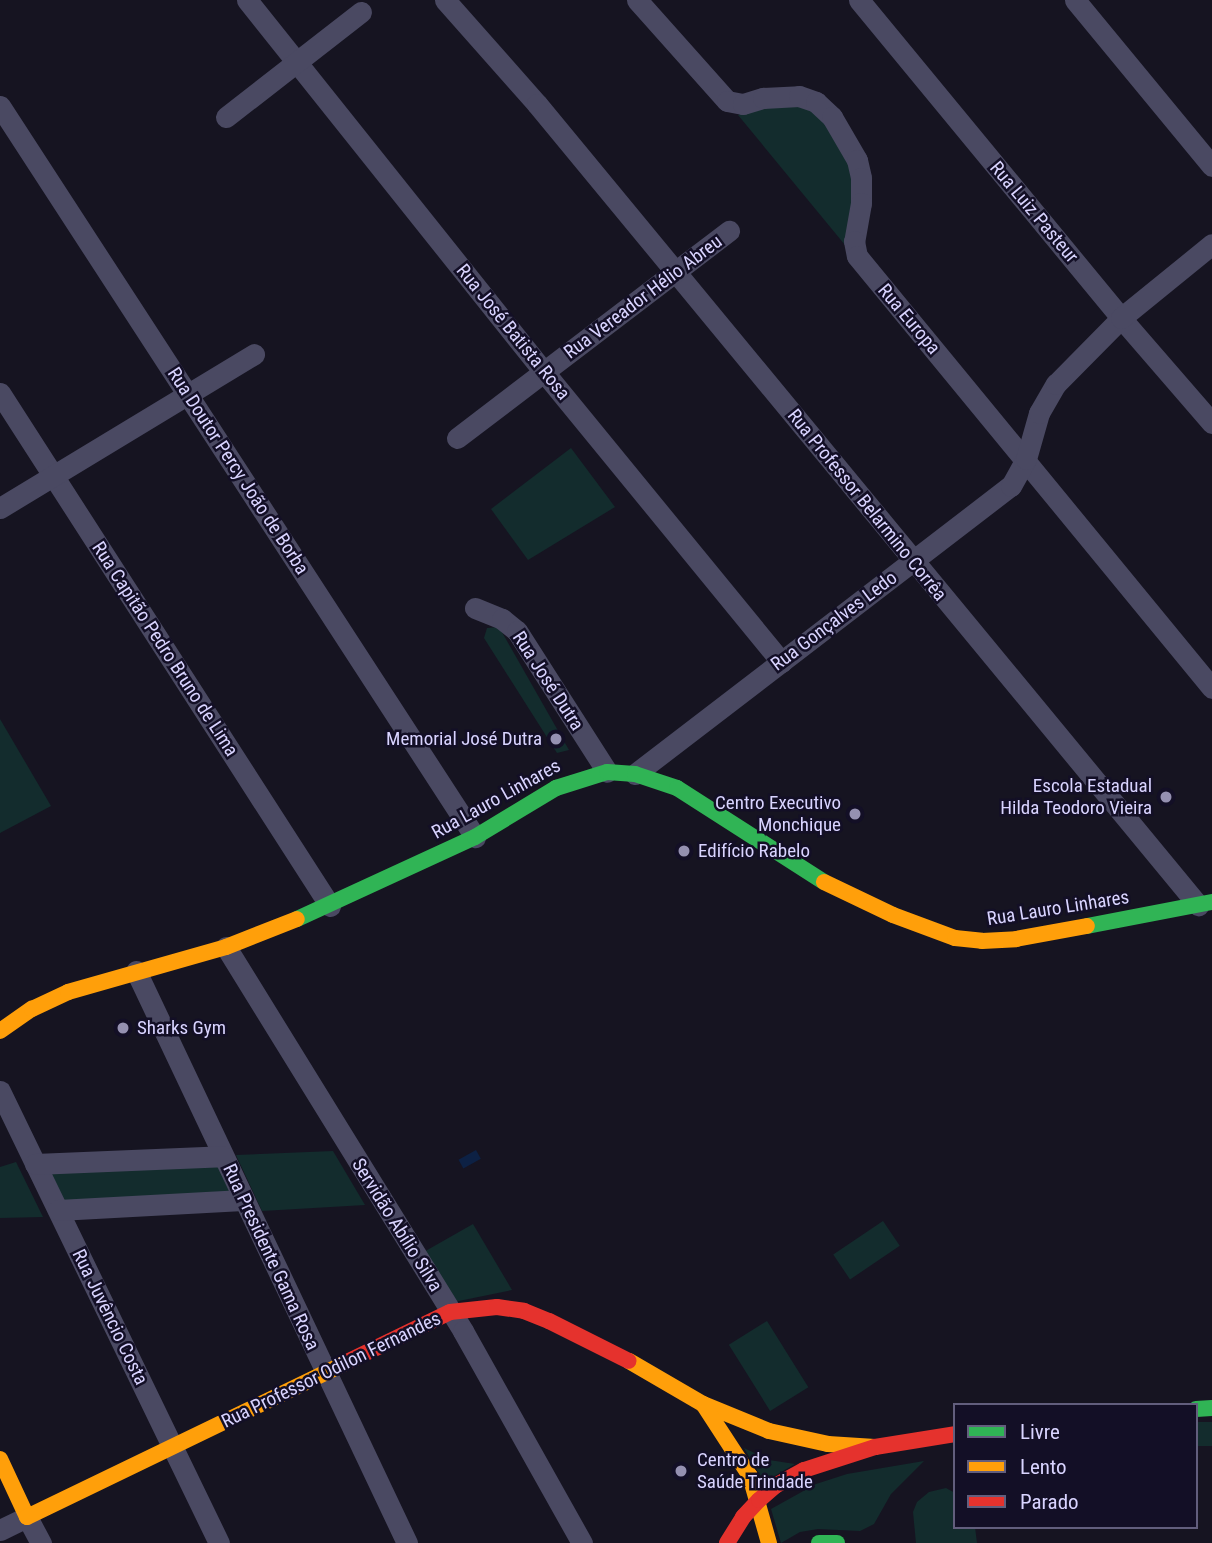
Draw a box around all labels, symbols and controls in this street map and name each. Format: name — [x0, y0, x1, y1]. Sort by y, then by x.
street label: Rua Luiz Pasteur — [985, 157, 1083, 267]
street label: Rua Vereador Hélio Abreu — [559, 230, 727, 364]
street label: Rua José Batista Rosa — [451, 260, 575, 404]
street label: Rua Europa — [873, 279, 945, 359]
street label: Rua Doutor Percy João de Borba — [163, 363, 313, 579]
street label: Rua Professor Belarmino Corrêa — [783, 405, 951, 605]
street label: Rua Capitão Pedro Bruno de Lima — [87, 537, 243, 761]
street label: Rua Gonçalves Ledo — [767, 566, 901, 676]
street label: Rua José Dutra — [508, 627, 588, 735]
place label: Memorial José Dutra — [386, 728, 542, 750]
marker: Memorial José Dutra — [548, 731, 564, 747]
street label: Rua Lauro Linhares — [428, 754, 564, 844]
place label: Escola Estadual Hilda Teodoro Vieira — [1000, 775, 1152, 819]
marker: Escola Estadual Hilda Teodoro Vieira — [1158, 789, 1174, 805]
place label: Centro Executivo Monchique — [715, 792, 841, 836]
marker: Centro Executivo Monchique — [847, 806, 863, 822]
place label: Edifício Rabelo — [698, 840, 810, 862]
marker: Edifício Rabelo — [676, 843, 692, 859]
street label: Rua Lauro Linhares — [985, 886, 1131, 930]
place label: Sharks Gym — [137, 1017, 226, 1039]
marker: Sharks Gym — [115, 1020, 131, 1036]
street label: Servidão Abílio Silva — [347, 1154, 447, 1296]
street label: Rua Presidente Gama Rosa — [218, 1160, 324, 1354]
street label: Rua Juvêncio Costa — [67, 1246, 153, 1388]
street label: Rua Professor Odilon Fernandes — [218, 1307, 444, 1433]
legend — [953, 1403, 1198, 1529]
text: Livre — [1020, 1420, 1060, 1444]
place label: Centro de Saúde Trindade — [697, 1449, 813, 1493]
text: Lento — [1020, 1455, 1067, 1479]
marker: Centro de Saúde Trindade — [671, 1461, 691, 1481]
text: Parado — [1020, 1490, 1079, 1514]

